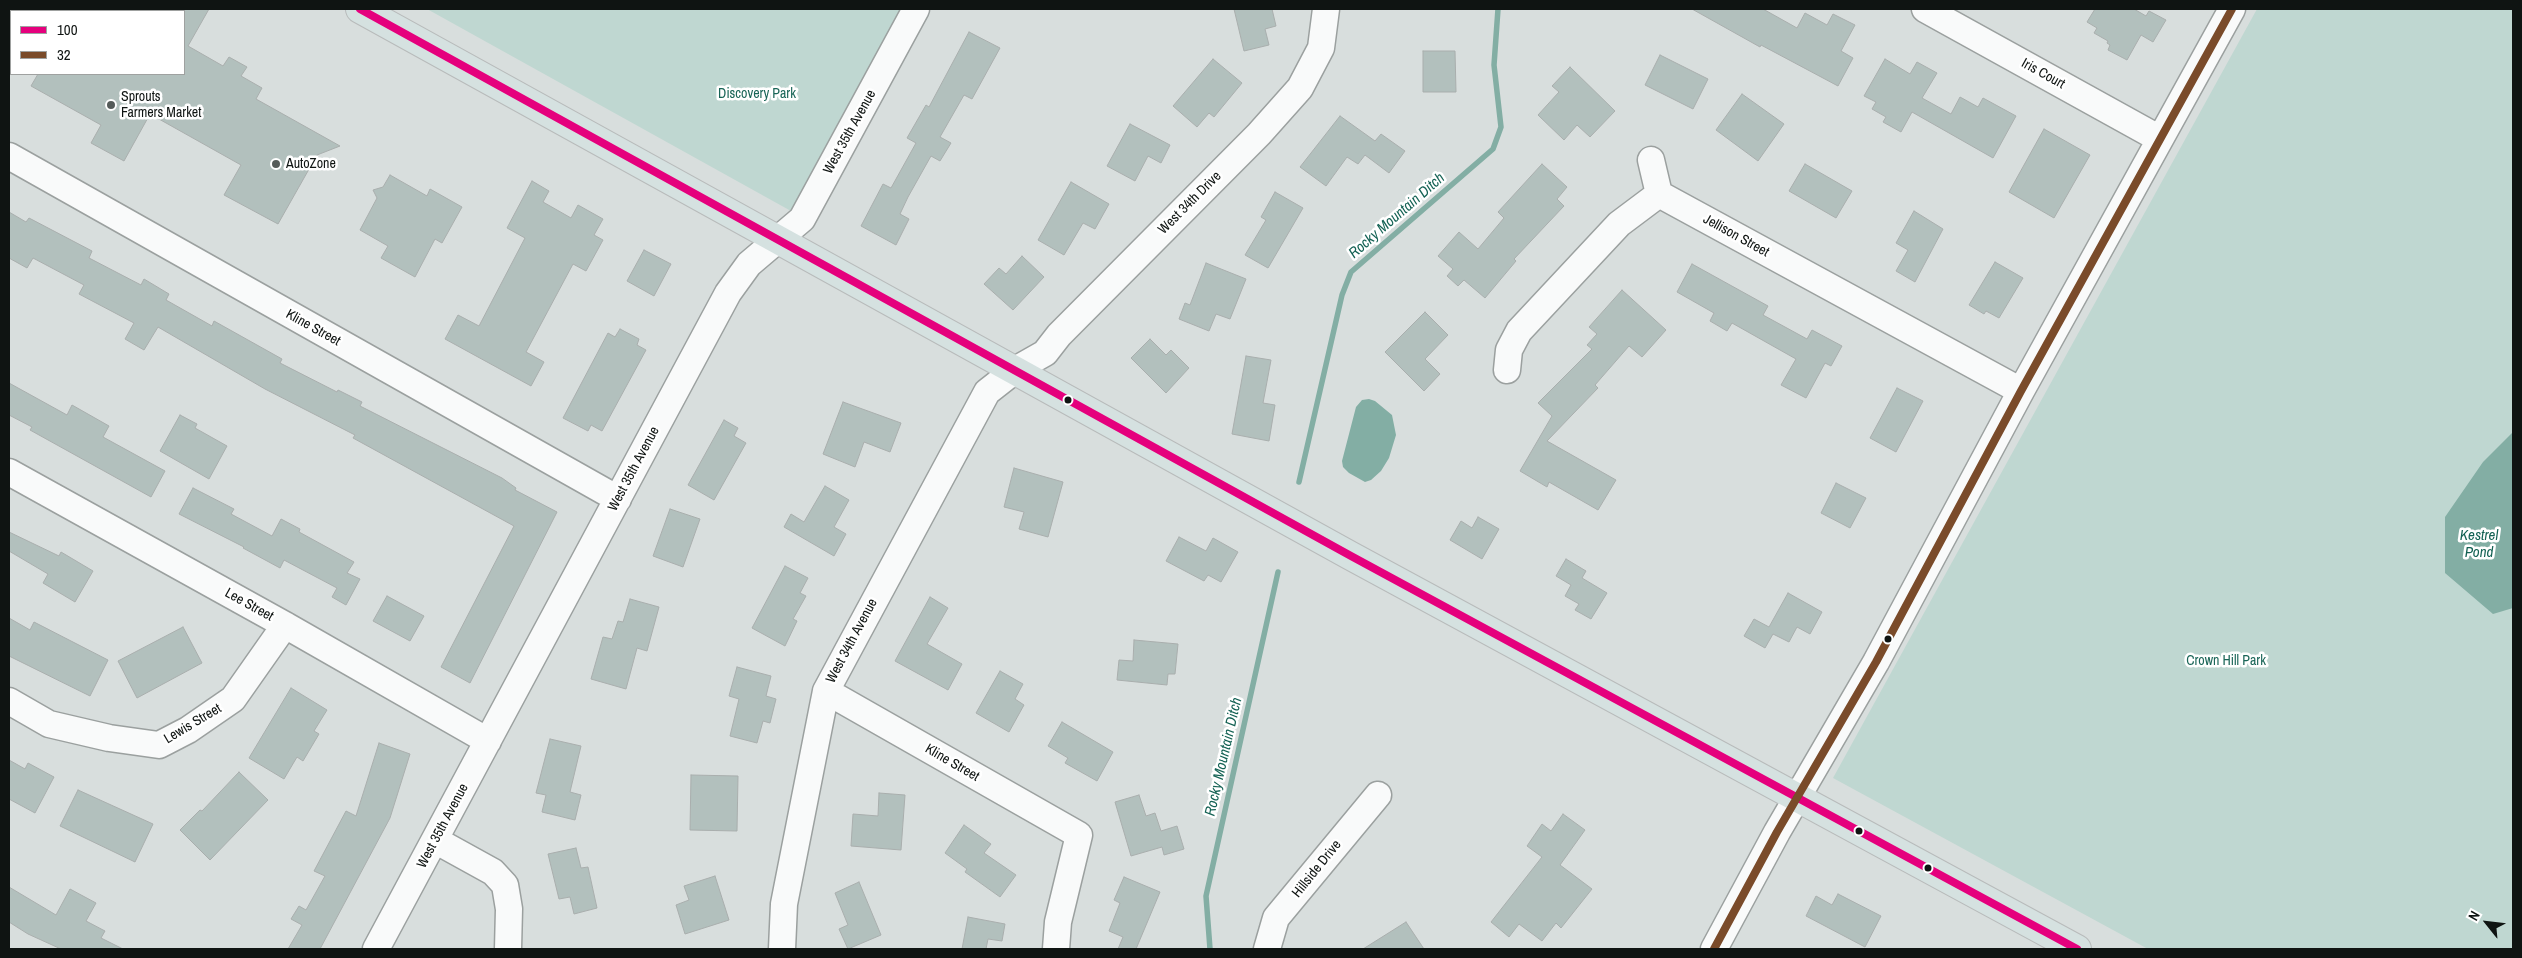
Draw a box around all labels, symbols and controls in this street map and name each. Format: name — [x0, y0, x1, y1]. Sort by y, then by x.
legend — [10, 10, 185, 75]
text: 100 — [57, 19, 78, 40]
text: 32 — [57, 44, 71, 65]
street label: Iris Court — [2018, 55, 2068, 93]
park label: Discovery Park — [718, 86, 796, 102]
street label: West 35th Avenue — [820, 87, 880, 177]
place label: Sprouts Farmers Market — [121, 89, 201, 121]
marker: Sprouts Farmers Market — [105, 99, 117, 111]
place label: AutoZone — [286, 156, 336, 172]
marker: AutoZone — [270, 158, 282, 170]
street label: West 34th Drive — [1155, 168, 1225, 238]
water label: Rocky Mountain Ditch — [1345, 170, 1449, 262]
street label: Jellison Street — [1700, 211, 1772, 261]
street label: Kline Street — [283, 306, 343, 350]
unlabelled marker — [1063, 395, 1073, 405]
street label: West 35th Avenue — [605, 424, 663, 514]
water label: Kestrel Pond — [2460, 527, 2498, 562]
street label: Lee Street — [222, 585, 276, 625]
street label: West 34th Avenue — [823, 596, 881, 686]
unlabelled marker — [1883, 634, 1893, 644]
park label: Crown Hill Park — [2186, 653, 2266, 669]
water label: Rocky Mountain Ditch — [1202, 696, 1246, 818]
street label: Lewis Street — [161, 700, 225, 748]
street label: Kline Street — [922, 741, 982, 785]
street label: West 35th Avenue — [414, 781, 472, 871]
unlabelled marker — [1854, 826, 1864, 836]
street label: Hillside Drive — [1289, 837, 1345, 901]
unlabelled marker — [1923, 863, 1933, 873]
north arrow — [2462, 898, 2512, 948]
text: N — [2464, 908, 2484, 924]

